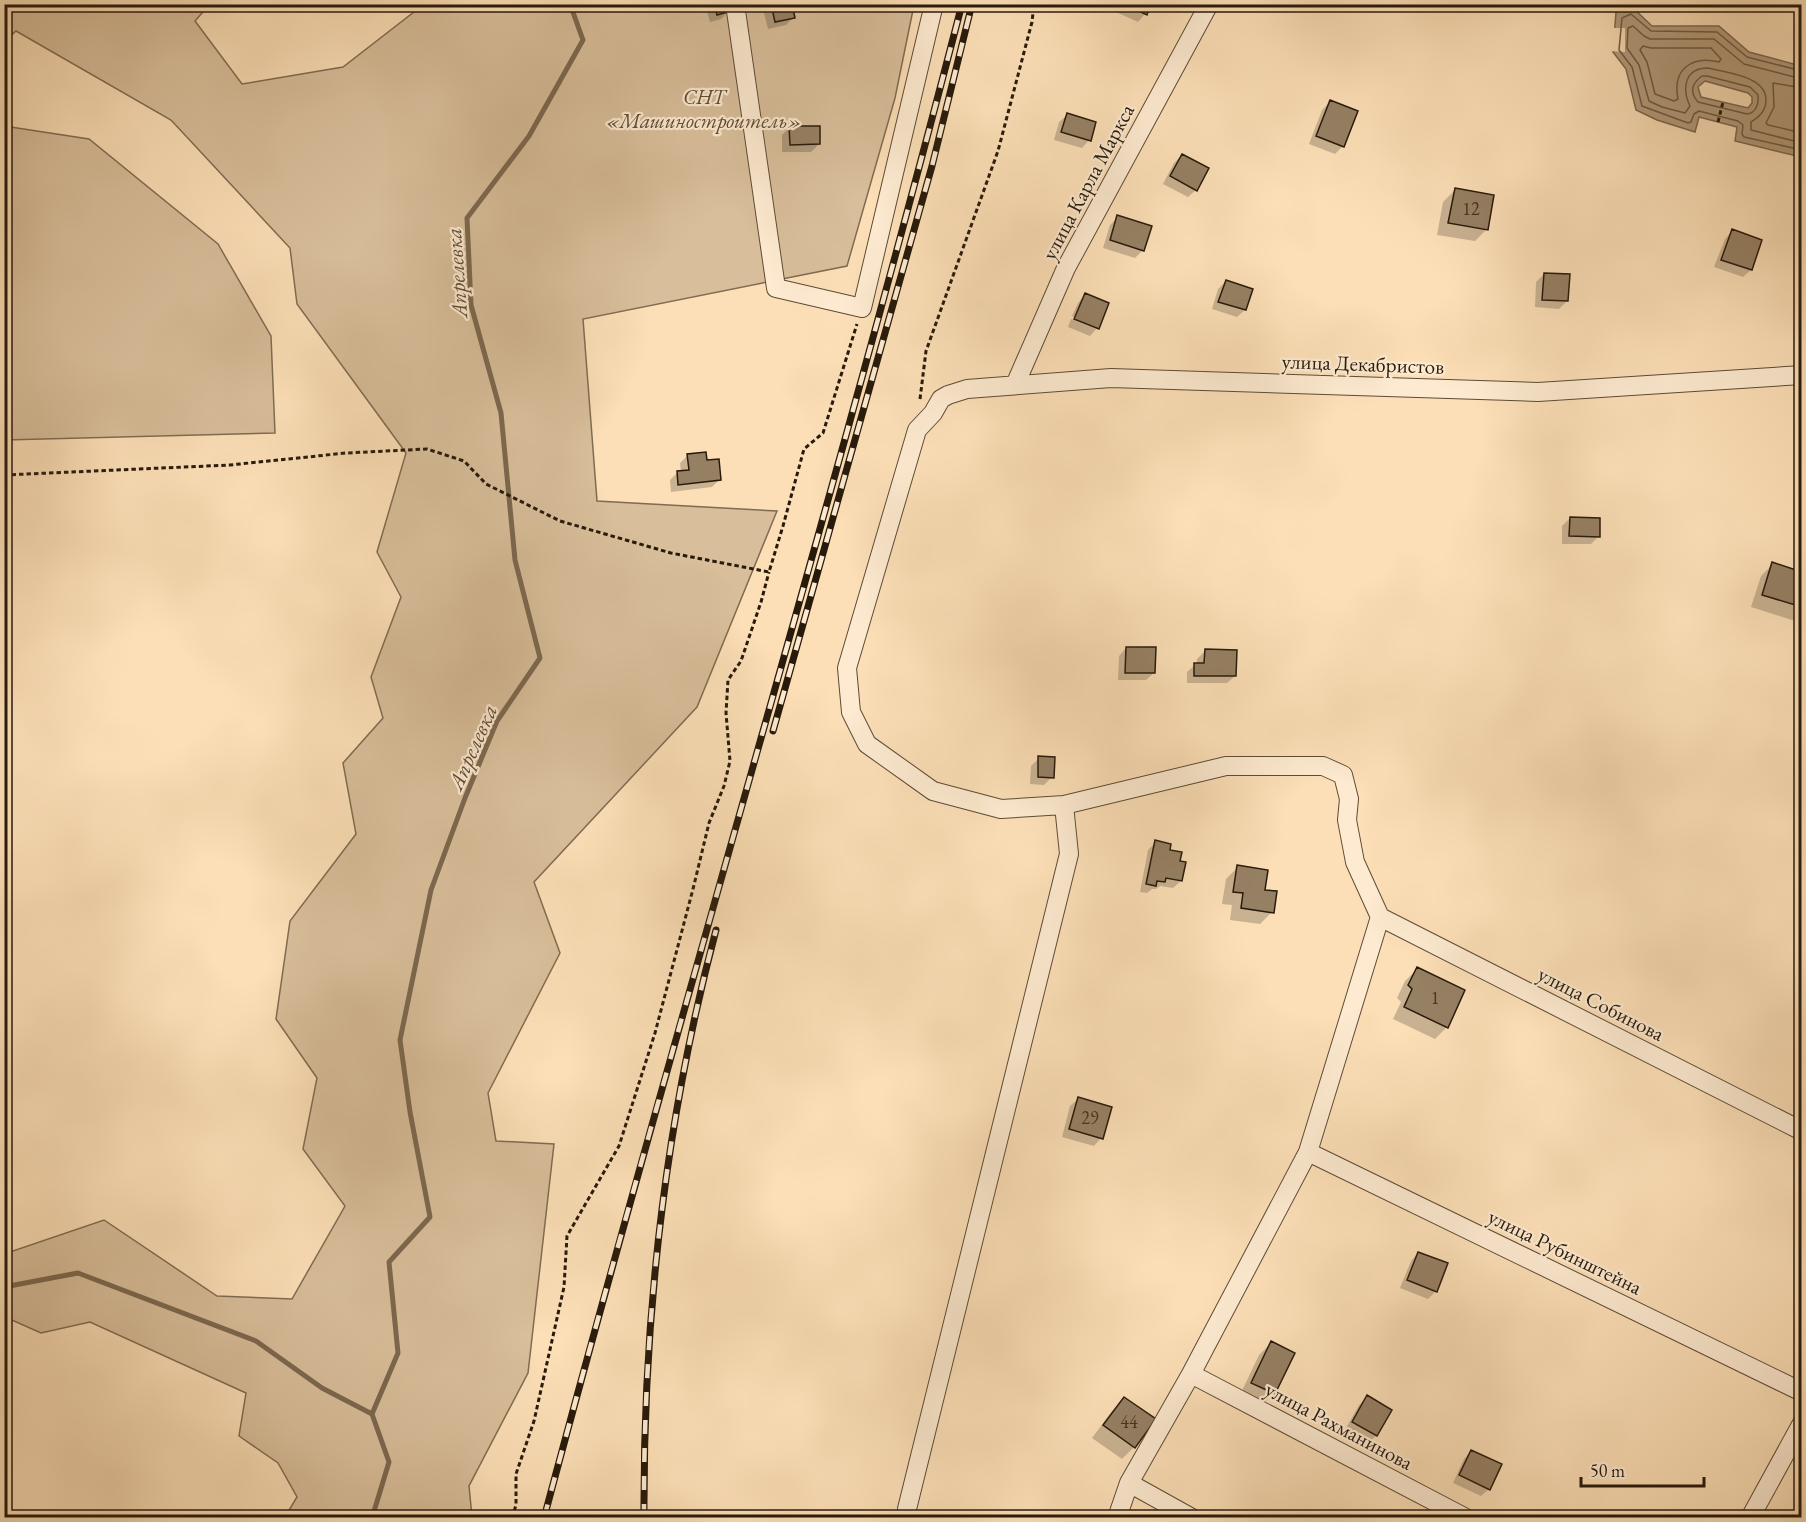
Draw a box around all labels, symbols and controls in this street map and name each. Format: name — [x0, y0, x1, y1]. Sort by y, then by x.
park label: СНТ «Машиностроитель» — [606, 83, 802, 134]
street label: улица Карла Маркса — [1035, 99, 1140, 264]
house number: 12 — [1462, 197, 1480, 220]
water label: Апрелевка — [439, 227, 474, 321]
street label: улица Декабристов — [1281, 347, 1445, 380]
water label: Апрелевка — [440, 700, 504, 796]
street label: улица Собинова — [1534, 960, 1669, 1047]
house number: 1 — [1431, 986, 1439, 1009]
house number: 29 — [1081, 1106, 1099, 1129]
street label: улица Рубинштейна — [1484, 1203, 1647, 1301]
street label: улица Рахманинова — [1261, 1375, 1418, 1476]
house number: 44 — [1120, 1410, 1138, 1433]
scale bar — [1581, 1450, 1704, 1488]
text: 50 m — [1590, 1459, 1625, 1482]

